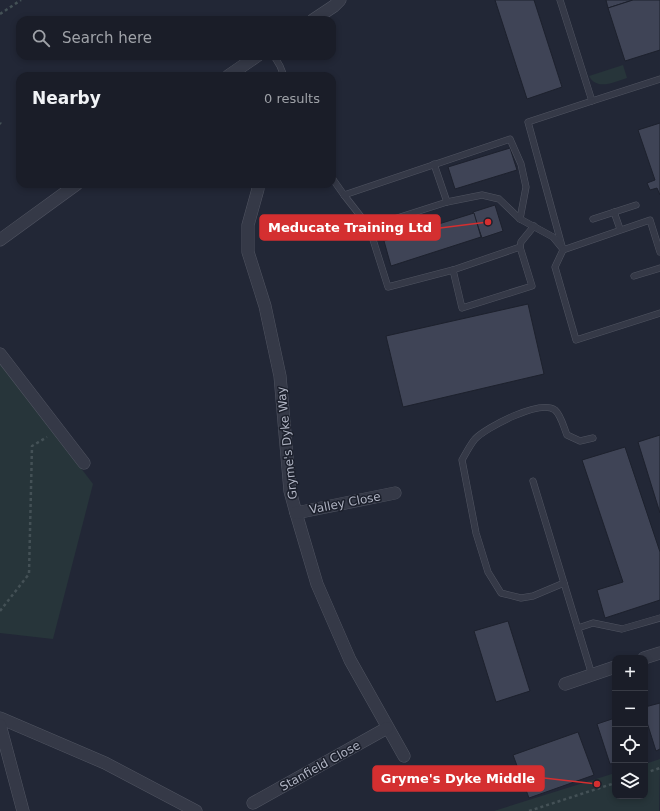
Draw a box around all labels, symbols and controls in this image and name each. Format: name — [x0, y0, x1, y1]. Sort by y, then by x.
search box — [16, 16, 336, 60]
icon: search — [30, 27, 52, 49]
text: Search here — [62, 29, 152, 47]
text: Nearby — [32, 88, 101, 108]
text: 0 results — [264, 91, 320, 106]
callout: Meducate Training Ltd — [260, 215, 440, 240]
text: Meducate Training Ltd — [268, 220, 432, 235]
street label: Gryme's Dyke Way — [274, 386, 300, 500]
street label: Valley Close — [308, 489, 382, 517]
map controls — [612, 655, 648, 799]
button: + — [612, 655, 648, 691]
button: − — [612, 691, 648, 727]
button: locate — [612, 727, 648, 763]
street label: Stanfield Close — [277, 738, 363, 794]
button: layers — [612, 763, 648, 799]
callout: Gryme's Dyke Middle — [373, 766, 544, 791]
text: Gryme's Dyke Middle — [381, 771, 535, 786]

